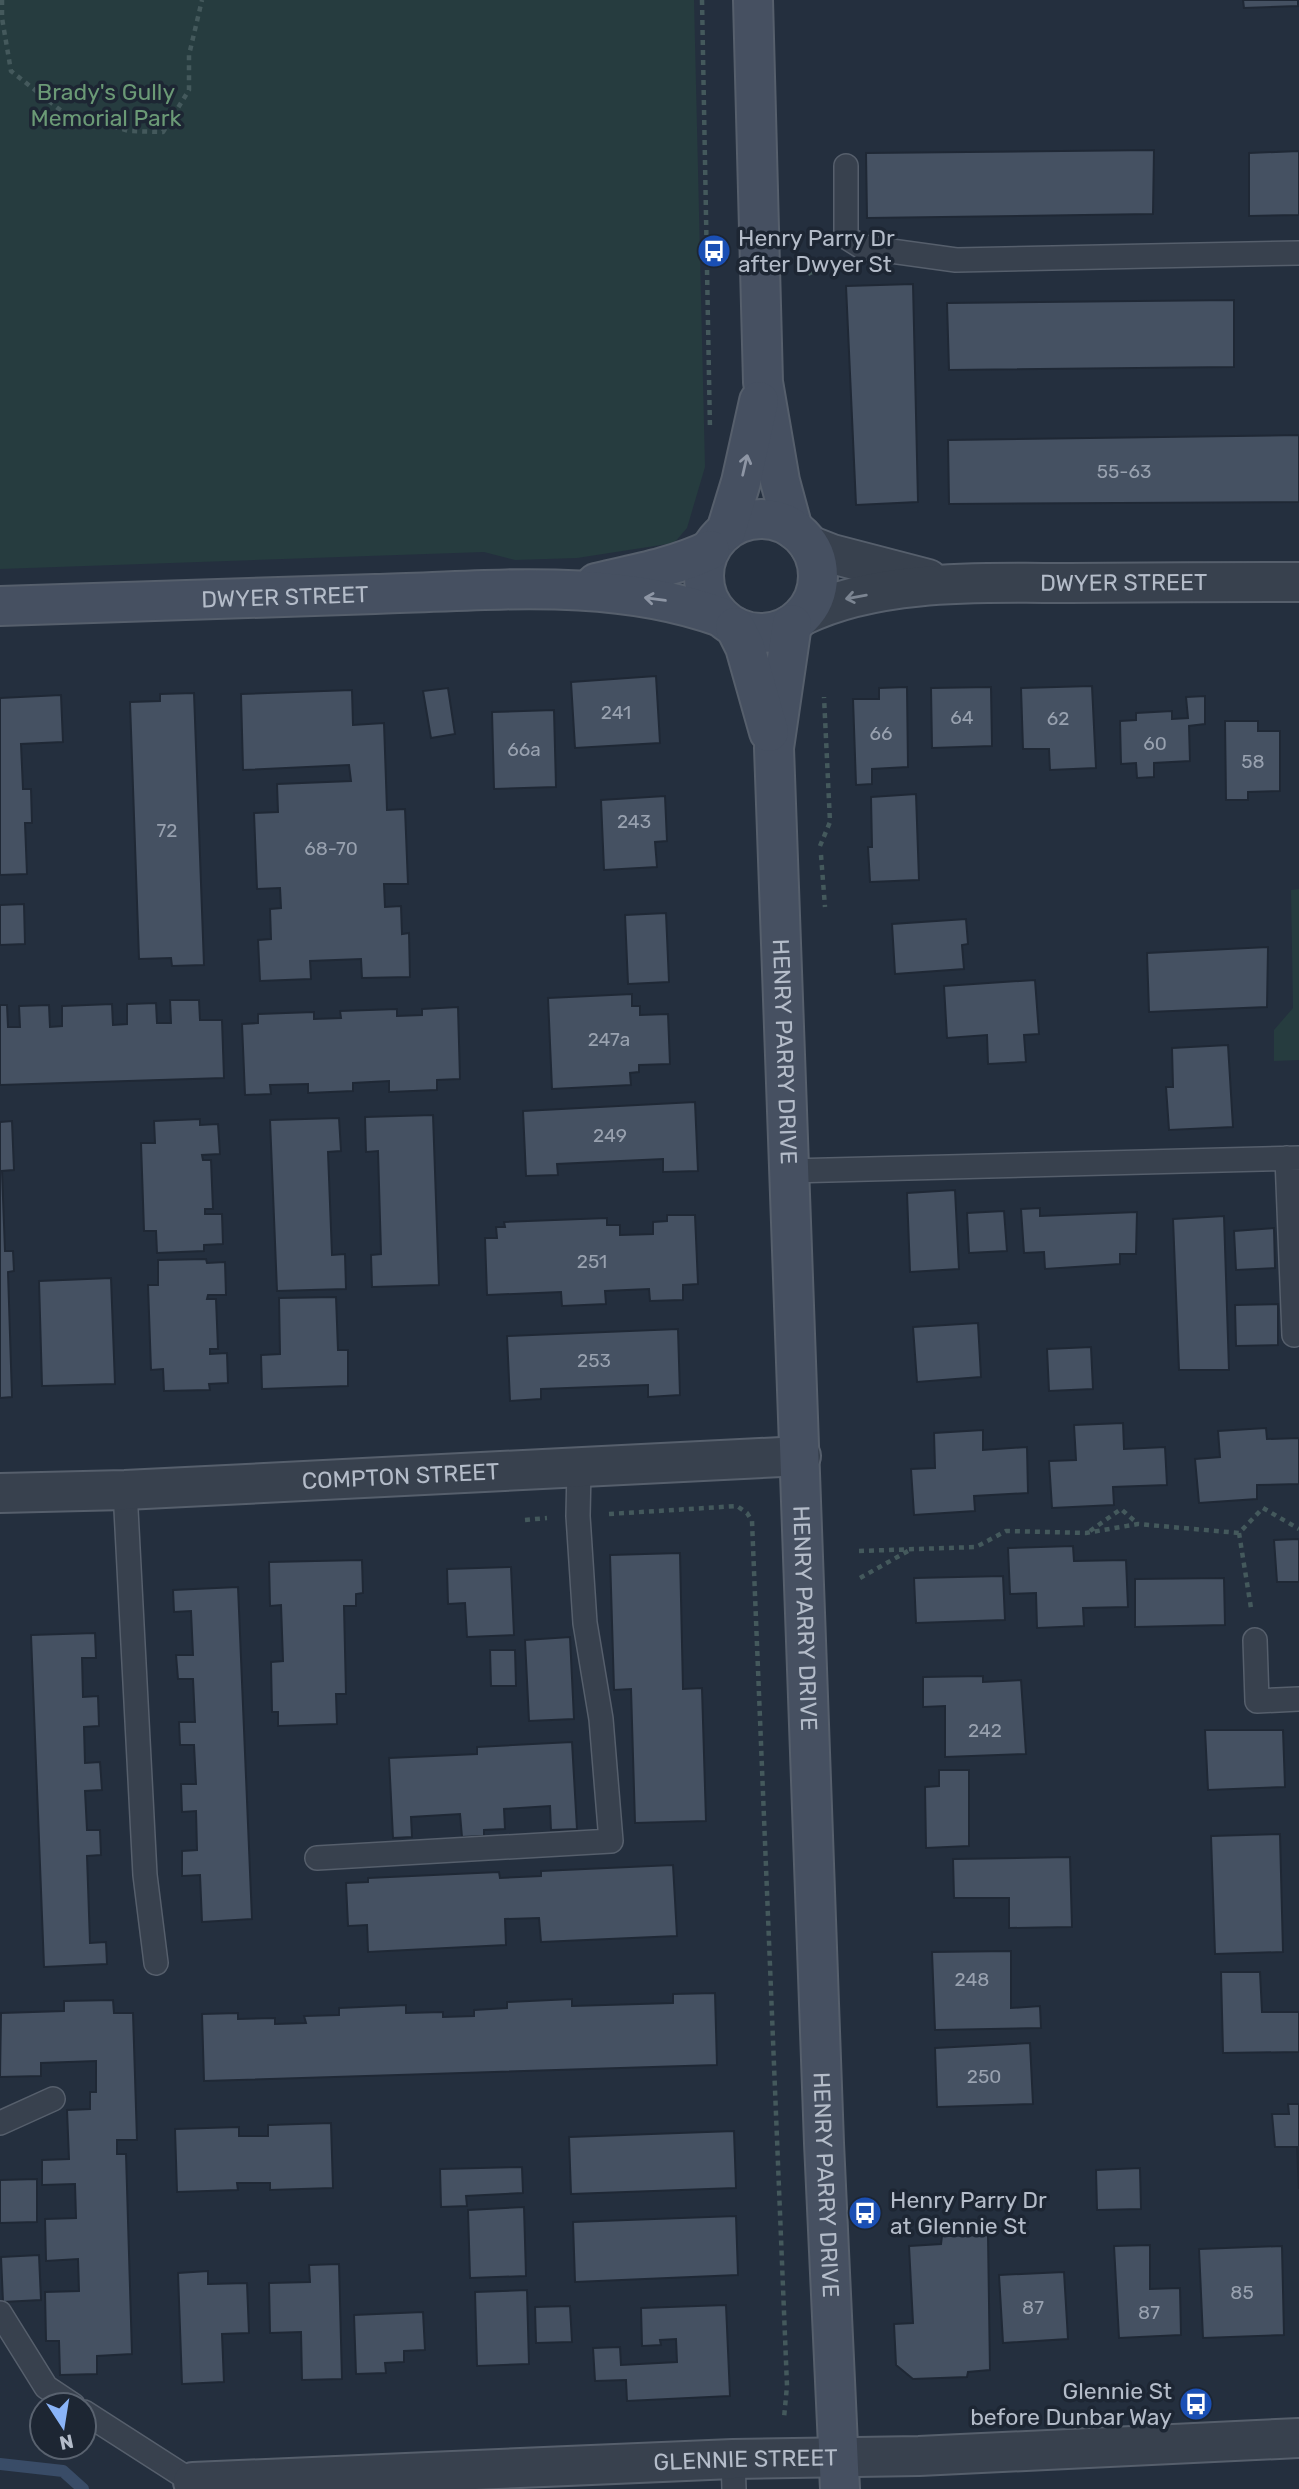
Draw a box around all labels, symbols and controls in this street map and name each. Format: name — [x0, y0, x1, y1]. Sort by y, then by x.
park label: Brady's Gully Memorial Park — [31, 78, 182, 132]
place label: Henry Parry Dr after Dwyer St — [738, 224, 895, 278]
bus stop icon: Henry Parry Dr after Dwyer St — [695, 232, 733, 270]
one-way arrow — [738, 454, 752, 477]
house number: 55-63 — [1097, 460, 1151, 483]
street label: DWYER STREET — [1040, 568, 1207, 597]
street label: DWYER STREET — [201, 580, 369, 614]
one-way arrow — [845, 590, 868, 604]
one-way arrow — [644, 593, 667, 606]
house number: 241 — [601, 701, 631, 724]
house number: 64 — [950, 706, 974, 729]
house number: 62 — [1047, 707, 1069, 730]
house number: 66 — [870, 722, 892, 745]
house number: 60 — [1143, 732, 1167, 755]
house number: 66a — [507, 738, 541, 761]
house number: 58 — [1241, 750, 1265, 773]
house number: 243 — [617, 810, 651, 833]
house number: 72 — [157, 819, 177, 842]
house number: 68-70 — [304, 837, 358, 860]
street label: HENRY PARRY DRIVE — [767, 938, 803, 1165]
house number: 247a — [588, 1028, 630, 1051]
house number: 249 — [593, 1124, 627, 1147]
house number: 251 — [577, 1250, 607, 1273]
house number: 253 — [577, 1349, 611, 1372]
street label: COMPTON STREET — [301, 1457, 500, 1495]
street label: HENRY PARRY DRIVE — [787, 1505, 823, 1731]
house number: 242 — [968, 1719, 1002, 1742]
house number: 248 — [955, 1968, 989, 1991]
house number: 250 — [967, 2065, 1001, 2088]
street label: HENRY PARRY DRIVE — [807, 2071, 845, 2298]
place label: Henry Parry Dr at Glennie St — [890, 2186, 1047, 2240]
bus stop icon: Henry Parry Dr at Glennie St — [846, 2194, 884, 2232]
house number: 85 — [1230, 2281, 1254, 2304]
house number: 87 — [1022, 2296, 1044, 2319]
house number: 87 — [1138, 2301, 1160, 2324]
place label: Glennie St before Dunbar Way — [970, 2377, 1172, 2431]
bus stop icon: Glennie St before Dunbar Way — [1177, 2385, 1215, 2423]
north arrow — [28, 2391, 98, 2461]
text: N — [57, 2429, 76, 2455]
street label: GLENNIE STREET — [653, 2443, 838, 2476]

